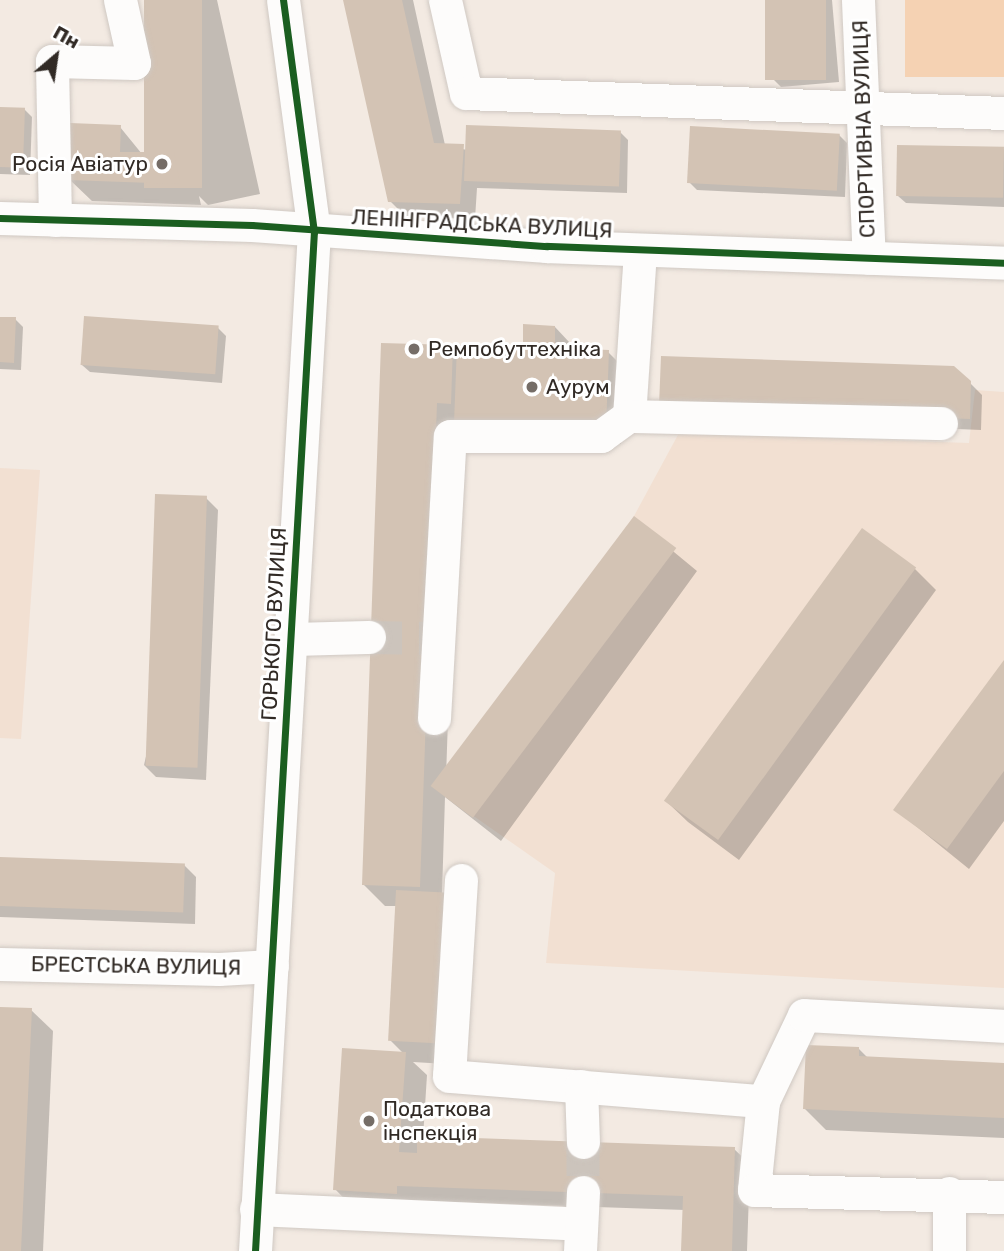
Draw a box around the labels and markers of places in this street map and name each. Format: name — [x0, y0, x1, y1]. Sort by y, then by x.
place label: Росія Авіатур — [12, 151, 148, 177]
marker: Росія Авіатур — [154, 156, 170, 172]
place label: Ремпобуттехніка — [428, 336, 601, 362]
marker: Ремпобуттехніка — [406, 341, 422, 357]
place label: Аурум — [546, 374, 610, 400]
marker: Аурум — [524, 379, 540, 395]
place label: Податкова інспекція — [383, 1096, 491, 1146]
marker: Податкова інспекція — [361, 1113, 377, 1129]

